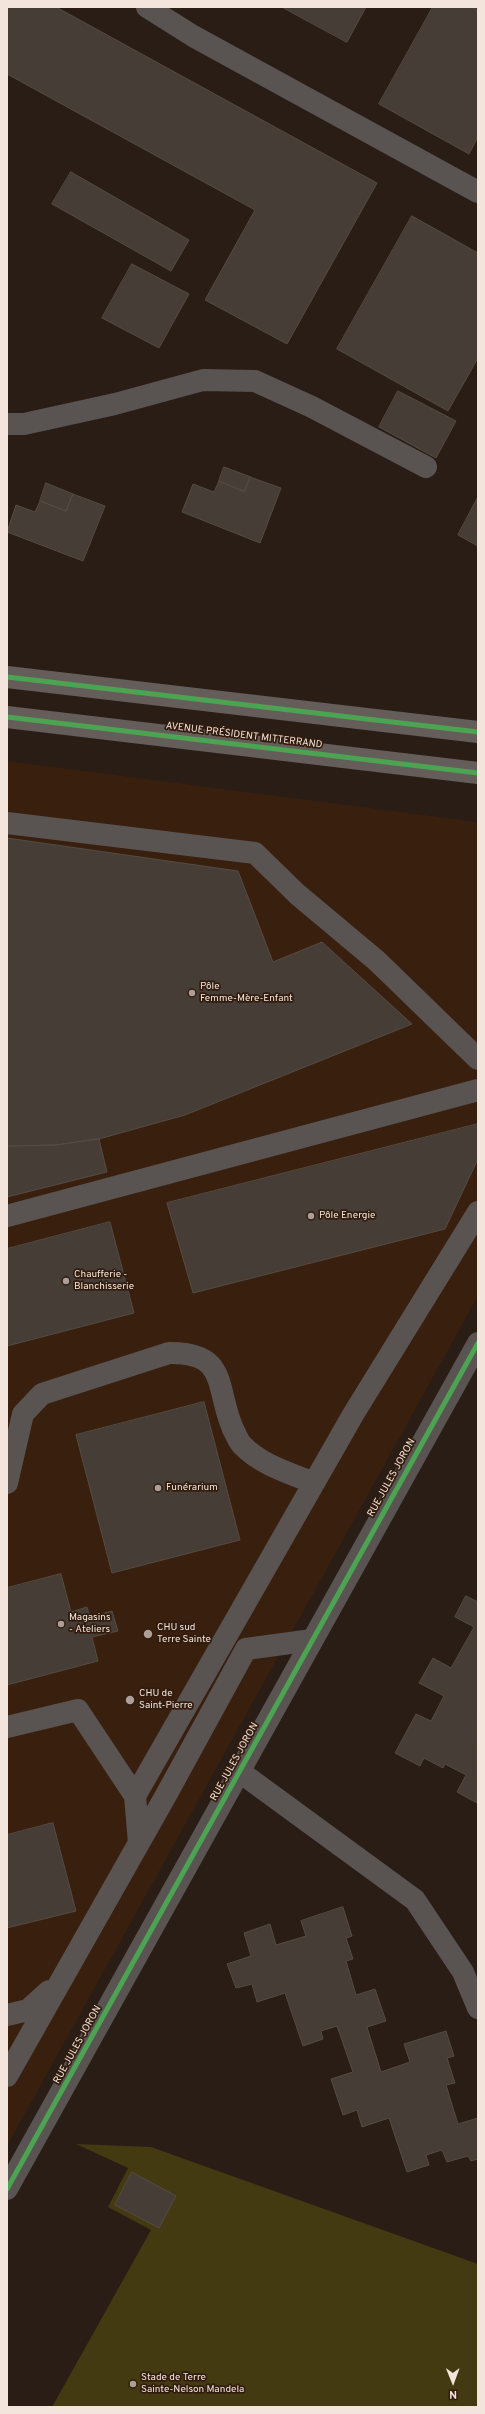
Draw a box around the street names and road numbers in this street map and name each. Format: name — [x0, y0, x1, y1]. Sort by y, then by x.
street label: AVENUE PRÉSIDENT MITTERRAND — [165, 720, 323, 752]
street label: RUE JULES JORON — [366, 1437, 418, 1519]
street label: RUE JULES JORON — [209, 1721, 261, 1803]
street label: RUE JULES JORON — [52, 2004, 104, 2086]

